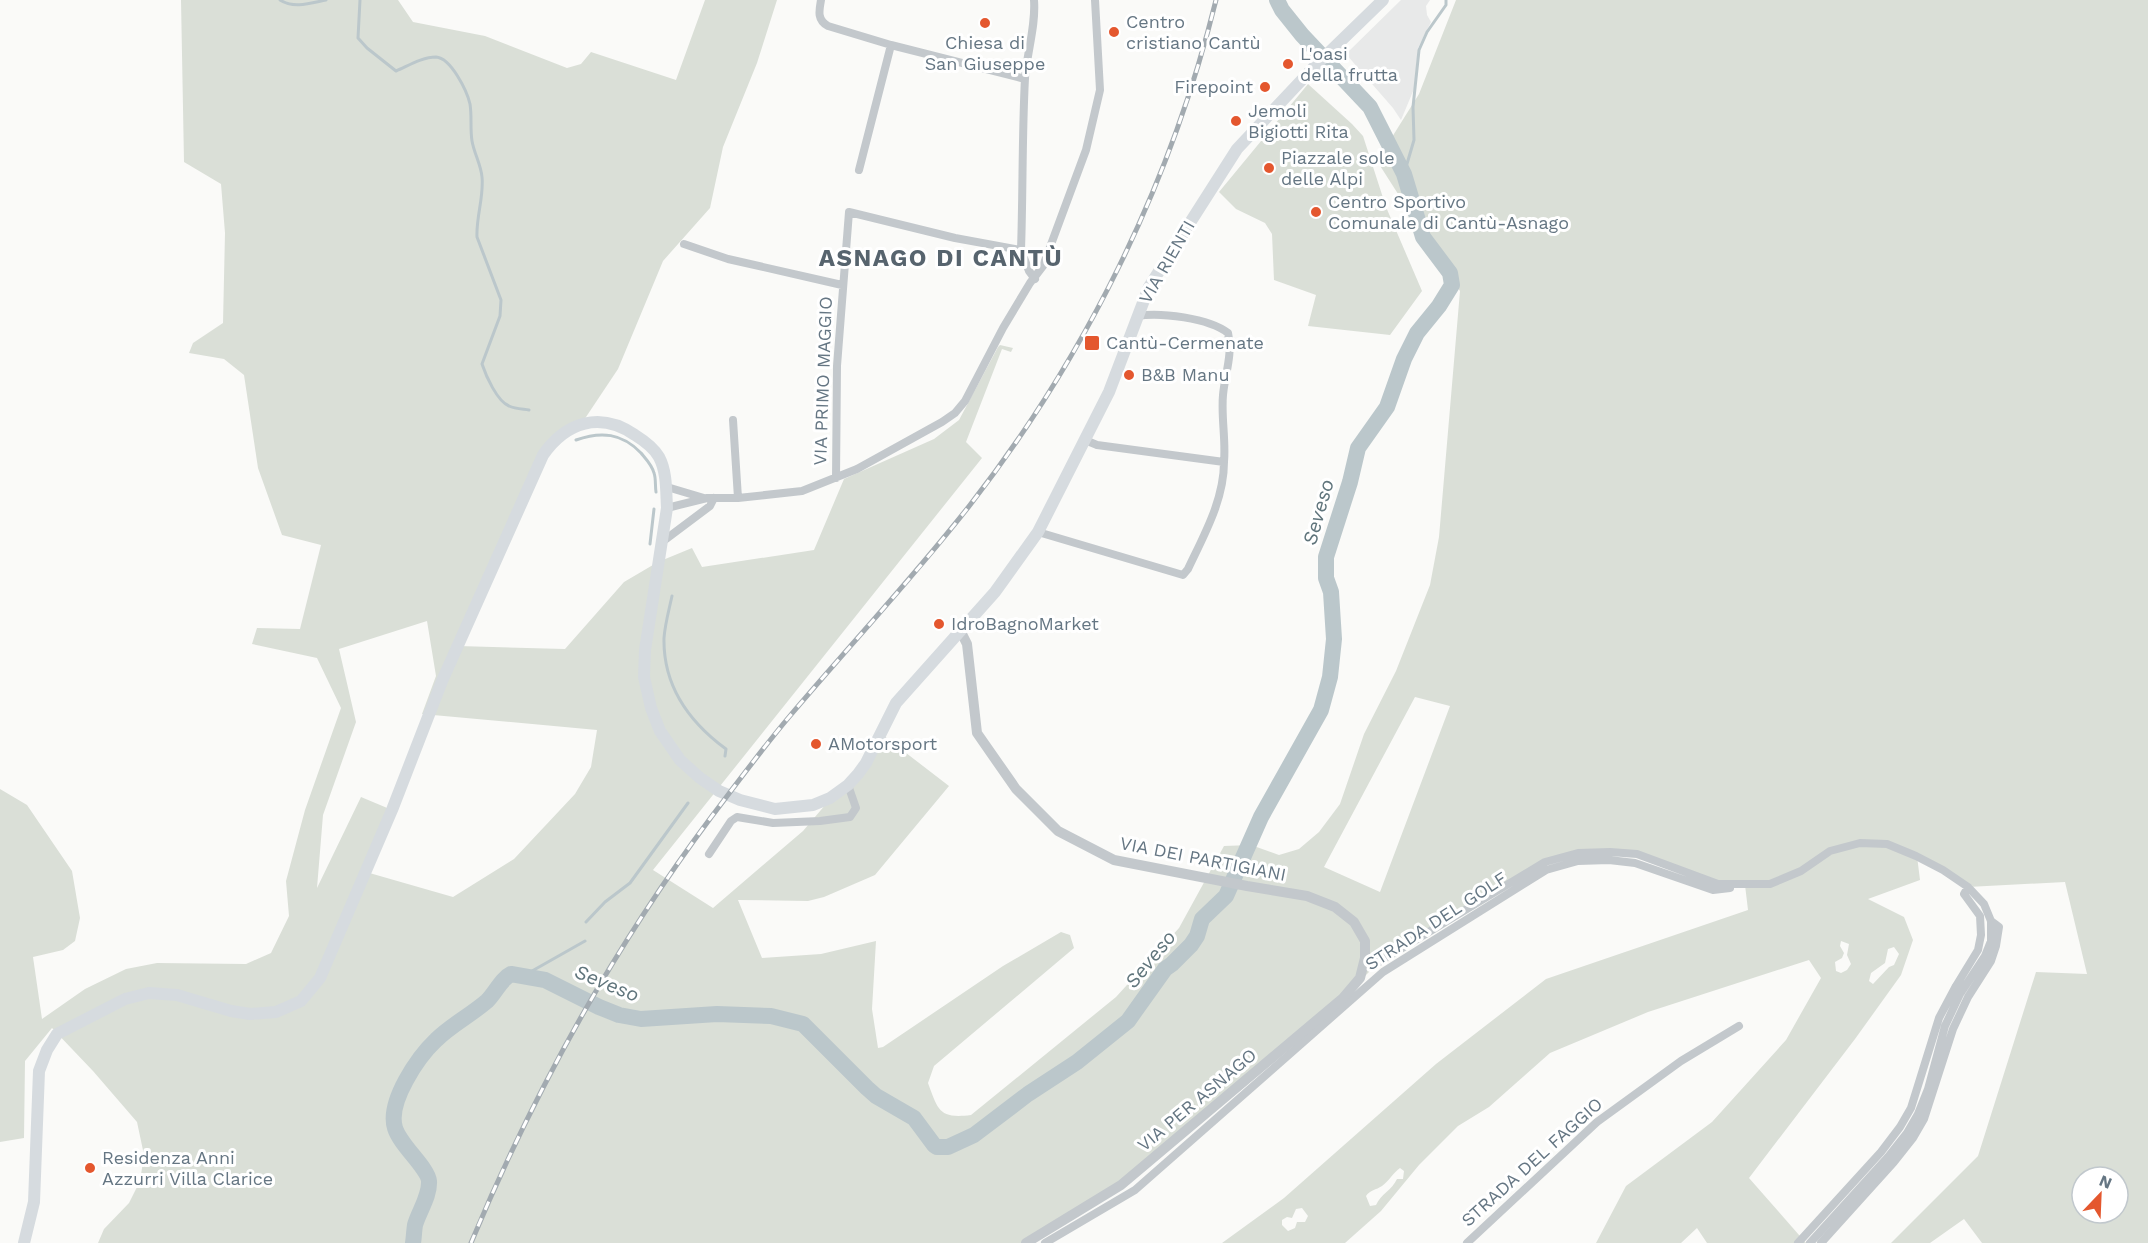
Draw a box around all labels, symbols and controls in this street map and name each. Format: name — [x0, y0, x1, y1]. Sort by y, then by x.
place label: Centro cristiano Cantù — [1126, 11, 1261, 53]
marker: Chiesa di San Giuseppe — [978, 16, 992, 30]
marker: Centro cristiano Cantù — [1107, 25, 1121, 39]
place label: Chiesa di San Giuseppe — [925, 32, 1045, 74]
place label: L'oasi della frutta — [1300, 43, 1398, 85]
marker: L'oasi della frutta — [1281, 57, 1295, 71]
place label: Firepoint — [1174, 76, 1253, 97]
marker: Firepoint — [1258, 80, 1272, 94]
place label: Jemoli Bigiotti Rita — [1248, 100, 1349, 142]
marker: Jemoli Bigiotti Rita — [1229, 114, 1243, 128]
place label: Piazzale sole delle Alpi — [1281, 147, 1395, 189]
marker: Piazzale sole delle Alpi — [1262, 161, 1276, 175]
place label: Centro Sportivo Comunale di Cantù-Asnago — [1328, 191, 1569, 233]
marker: Centro Sportivo Comunale di Cantù-Asnago — [1309, 205, 1323, 219]
street label: VIA RIENTI — [1134, 216, 1199, 307]
district label: ASNAGO DI CANTÙ — [819, 244, 1063, 272]
street label: VIA PRIMO MAGGIO — [809, 296, 836, 466]
place label: Cantù-Cermenate — [1106, 332, 1264, 353]
marker: Cantù-Cermenate — [1083, 334, 1101, 352]
place label: B&B Manu — [1141, 364, 1230, 385]
marker: B&B Manu — [1122, 368, 1136, 382]
water label: Seveso — [1297, 476, 1339, 548]
place label: IdroBagnoMarket — [951, 613, 1099, 634]
marker: IdroBagnoMarket — [932, 617, 946, 631]
place label: AMotorsport — [828, 733, 937, 754]
marker: AMotorsport — [809, 737, 823, 751]
street label: VIA DEI PARTIGIANI — [1118, 832, 1288, 885]
street label: STRADA DEL GOLF — [1361, 867, 1511, 974]
water label: Seveso — [1119, 925, 1181, 993]
water label: Seveso — [571, 959, 643, 1007]
street label: VIA PER ASNAGO — [1133, 1044, 1260, 1155]
street label: STRADA DEL FAGGIO — [1457, 1093, 1607, 1231]
place label: Residenza Anni Azzurri Villa Clarice — [102, 1147, 273, 1189]
marker: Residenza Anni Azzurri Villa Clarice — [83, 1161, 97, 1175]
north arrow — [2070, 1165, 2130, 1225]
text: N — [2096, 1171, 2115, 1193]

